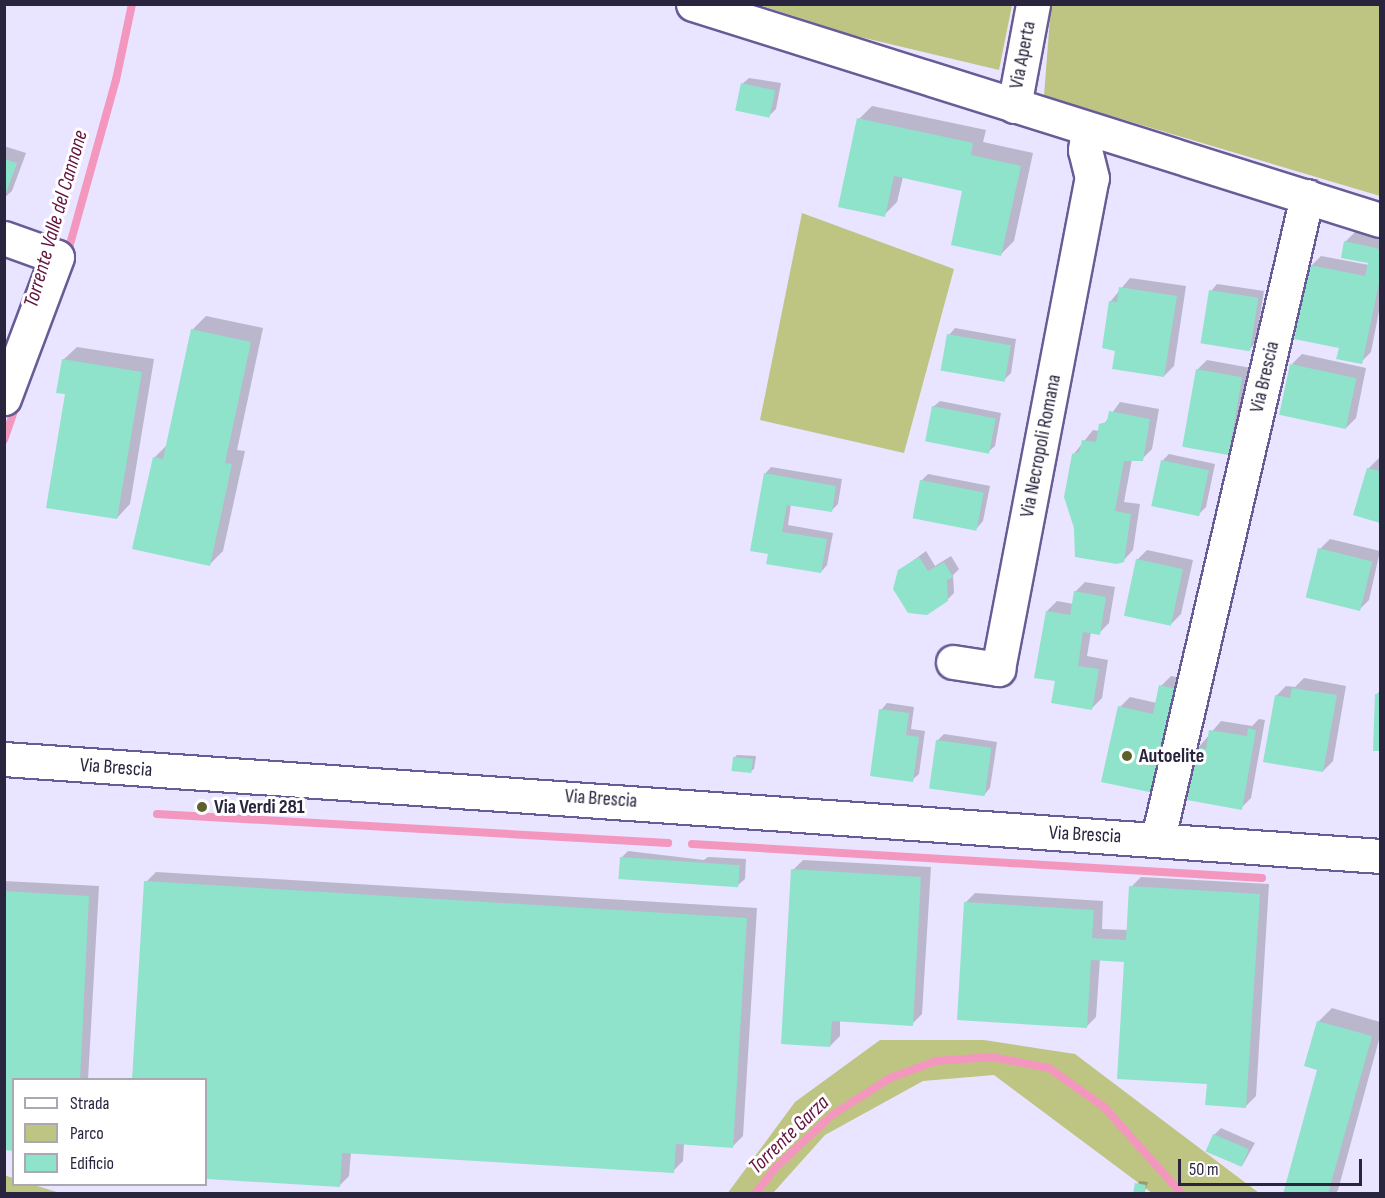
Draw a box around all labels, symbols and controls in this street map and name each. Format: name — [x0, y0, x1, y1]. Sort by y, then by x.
street label: Via Aperta — [1005, 19, 1041, 91]
water label: Torrente Valle del Cannone — [19, 127, 93, 311]
street label: Via Brescia — [1245, 339, 1285, 415]
street label: Via Necropoli Romana — [1015, 372, 1067, 520]
place label: Autoelite — [1139, 744, 1204, 768]
marker: Autoelite — [1120, 749, 1134, 763]
street label: Via Brescia — [79, 753, 153, 783]
street label: Via Brescia — [564, 784, 638, 814]
place label: Via Verdi 281 — [214, 795, 305, 819]
marker: Via Verdi 281 — [195, 800, 209, 814]
street label: Via Brescia — [1048, 821, 1122, 849]
legend — [12, 1078, 207, 1186]
water label: Torrente Garza — [744, 1090, 834, 1180]
text: Strada — [70, 1093, 109, 1114]
text: Parco — [70, 1123, 104, 1144]
scale bar — [1181, 1147, 1366, 1185]
text: Edificio — [70, 1153, 114, 1174]
text: 50 m — [1189, 1159, 1219, 1180]

